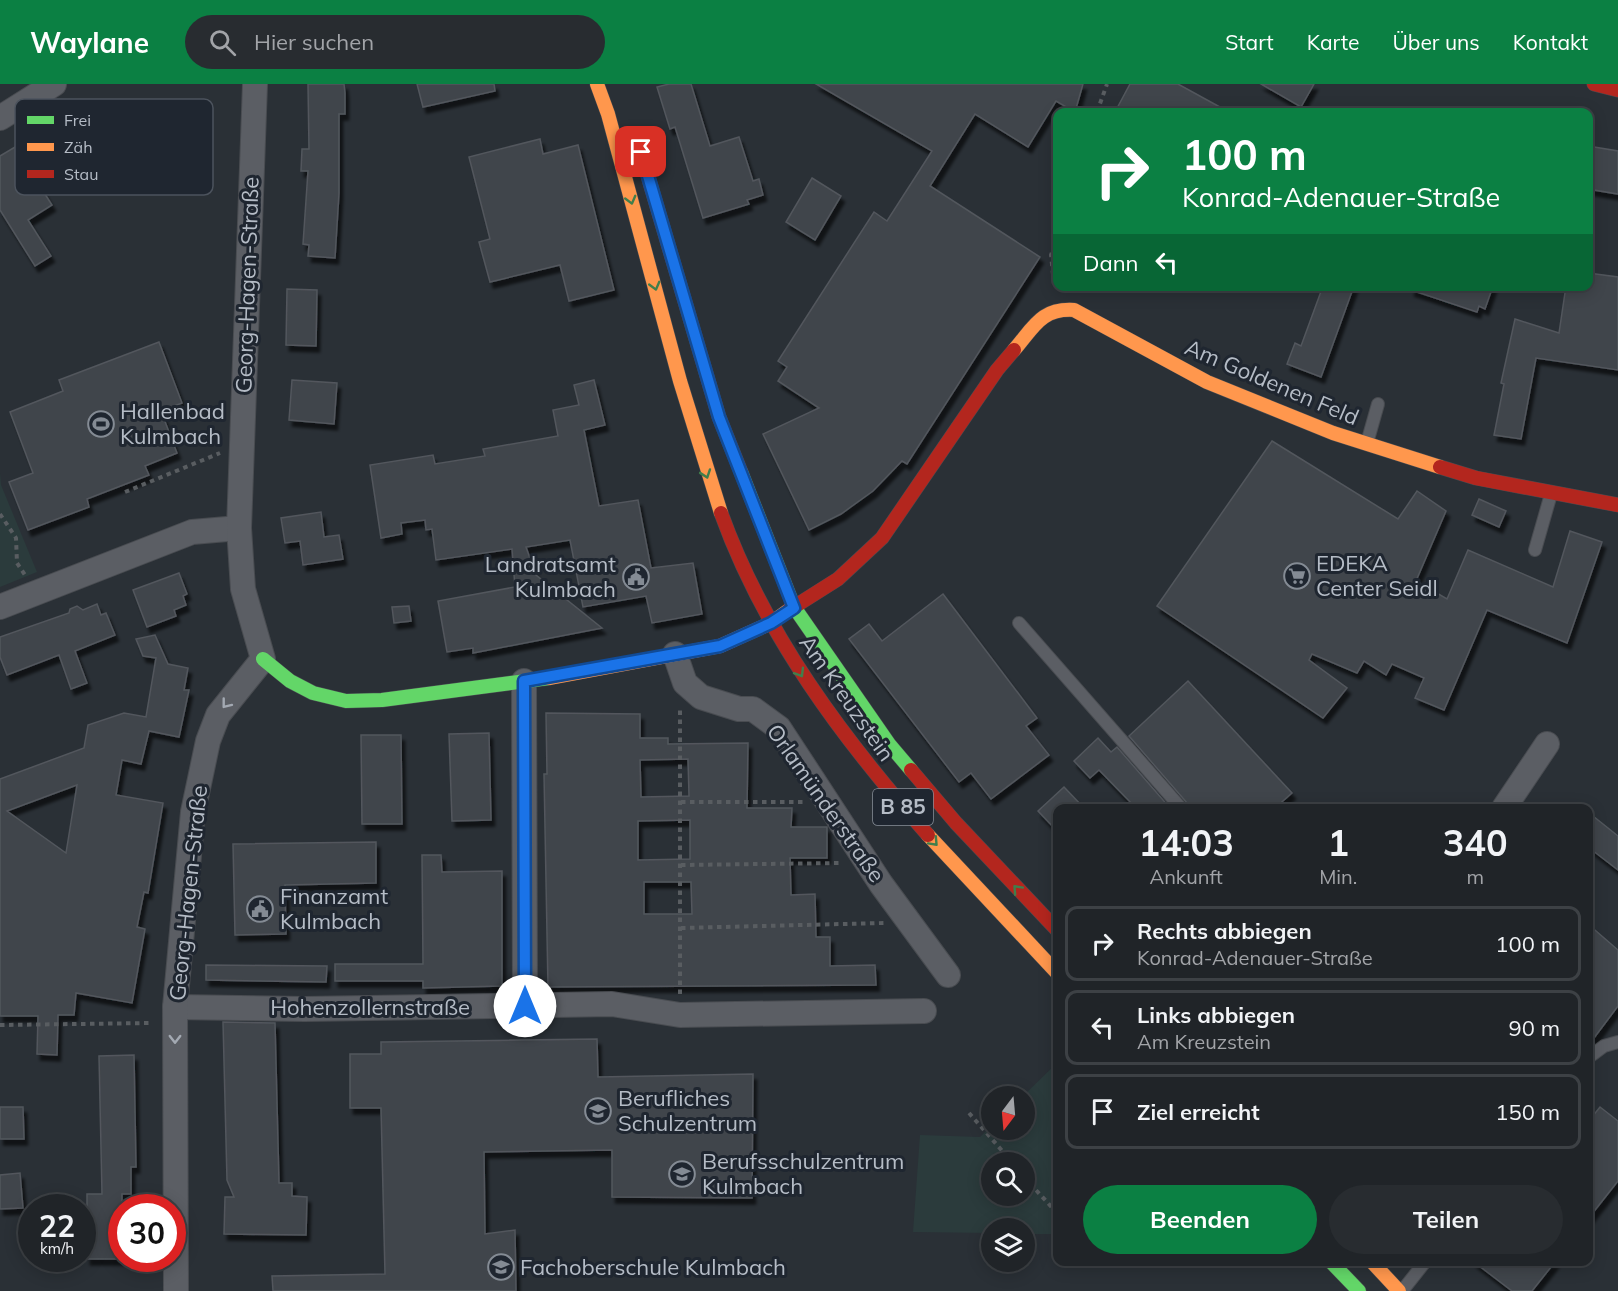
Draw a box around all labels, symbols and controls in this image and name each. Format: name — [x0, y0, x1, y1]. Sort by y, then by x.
search box — [185, 15, 605, 69]
text: Waylane — [30, 25, 149, 60]
icon: search — [206, 26, 239, 59]
text: Hier suchen — [254, 28, 374, 56]
text: Start — [1225, 29, 1274, 55]
text: Karte — [1307, 29, 1359, 55]
text: Über uns — [1392, 29, 1480, 55]
text: Kontakt — [1513, 29, 1588, 55]
legend — [15, 99, 213, 195]
text: Frei — [64, 110, 91, 130]
pin — [615, 126, 666, 177]
text: 100 m — [1182, 128, 1307, 181]
icon: right — [1083, 132, 1161, 210]
icon: arrive — [624, 135, 657, 168]
text: Zäh — [64, 137, 93, 157]
text: Stau — [64, 164, 98, 184]
street label: Georg-Hagen-Straße — [229, 176, 265, 394]
text: Konrad-Adenauer-Straße — [1182, 180, 1500, 214]
one-way arrow — [624, 195, 637, 205]
icon: left — [1150, 246, 1183, 279]
text: Dann — [1083, 249, 1138, 277]
one-way arrow — [647, 281, 660, 291]
street label: Am Goldenen Feld — [1181, 333, 1363, 431]
place label: Hallenbad Kulmbach — [120, 397, 225, 450]
sports icon: Hallenbad Kulmbach — [86, 409, 116, 439]
one-way arrow — [699, 468, 711, 479]
place label: EDEKA Center Seidl — [1316, 549, 1438, 602]
place label: Landratsamt Kulmbach — [485, 550, 616, 603]
supermarket icon: EDEKA Center Seidl — [1282, 561, 1312, 591]
public building icon: Landratsamt Kulmbach — [621, 562, 651, 592]
street label: Am Kreuzstein — [793, 630, 901, 766]
one-way arrow — [793, 667, 805, 677]
one-way arrow — [223, 698, 234, 709]
street label: Orlamünderstraße — [761, 718, 891, 888]
street label: Georg-Hagen-Straße — [163, 784, 213, 1002]
road number: B 85 — [873, 789, 933, 825]
text: 14:03 — [1138, 820, 1234, 865]
text: 1 — [1327, 820, 1349, 865]
text: 340 — [1443, 820, 1508, 865]
one-way arrow — [927, 836, 938, 846]
text: Ankunft — [1149, 864, 1223, 889]
text: Min. — [1319, 864, 1357, 889]
text: m — [1466, 864, 1484, 889]
place label: Finanzamt Kulmbach — [280, 882, 388, 935]
one-way arrow — [1014, 885, 1025, 896]
public building icon: Finanzamt Kulmbach — [245, 894, 275, 924]
text: Rechts abbiegen — [1137, 917, 1312, 945]
icon: right — [1086, 927, 1119, 960]
text: 100 m — [1495, 930, 1560, 958]
text: Konrad-Adenauer-Straße — [1137, 945, 1373, 970]
position arrow — [493, 974, 557, 1038]
street label: Hohenzollernstraße — [270, 993, 470, 1021]
text: Links abbiegen — [1137, 1001, 1295, 1029]
icon: left — [1086, 1011, 1119, 1044]
text: 90 m — [1509, 1014, 1560, 1042]
text: Am Kreuzstein — [1137, 1029, 1271, 1054]
one-way arrow — [169, 1035, 181, 1044]
place label: Berufliches Schulzentrum — [618, 1084, 757, 1137]
north arrow — [981, 1086, 1035, 1140]
map controls — [981, 1086, 1035, 1272]
icon: arrive — [1086, 1095, 1119, 1128]
school or university icon: Berufliches Schulzentrum — [583, 1096, 613, 1126]
text: Ziel erreicht — [1137, 1098, 1260, 1126]
text: 150 m — [1495, 1098, 1560, 1126]
place label: Berufsschulzentrum Kulmbach — [702, 1147, 904, 1200]
button: search — [981, 1152, 1035, 1206]
school or university icon: Berufsschulzentrum Kulmbach — [667, 1159, 697, 1189]
button: Beenden — [1083, 1185, 1317, 1254]
button: Teilen — [1329, 1185, 1563, 1254]
speed limit sign: 30 — [108, 1194, 186, 1272]
text: 22 — [39, 1207, 75, 1245]
button: layers — [981, 1218, 1035, 1272]
text: km/h — [40, 1239, 74, 1258]
school or university icon: Fachoberschule Kulmbach — [486, 1252, 516, 1282]
place label: Fachoberschule Kulmbach — [520, 1253, 786, 1281]

